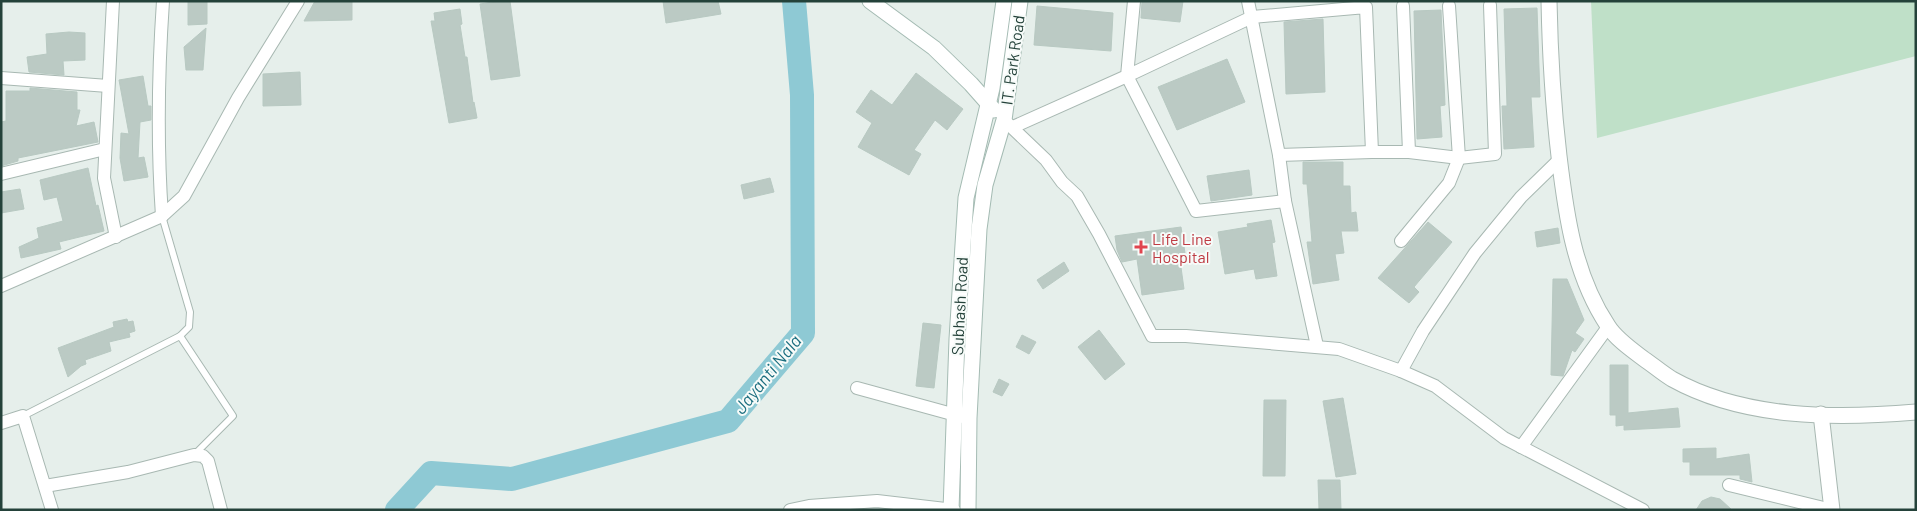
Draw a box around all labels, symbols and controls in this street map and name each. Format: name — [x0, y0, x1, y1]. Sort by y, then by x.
street label: IT. Park Road — [996, 14, 1028, 106]
place label: Life Line Hospital — [1152, 229, 1212, 266]
marker: Life Line Hospital — [1134, 240, 1148, 254]
street label: Subhash Road — [947, 256, 971, 356]
water label: Jayanti Nala — [728, 330, 806, 418]

